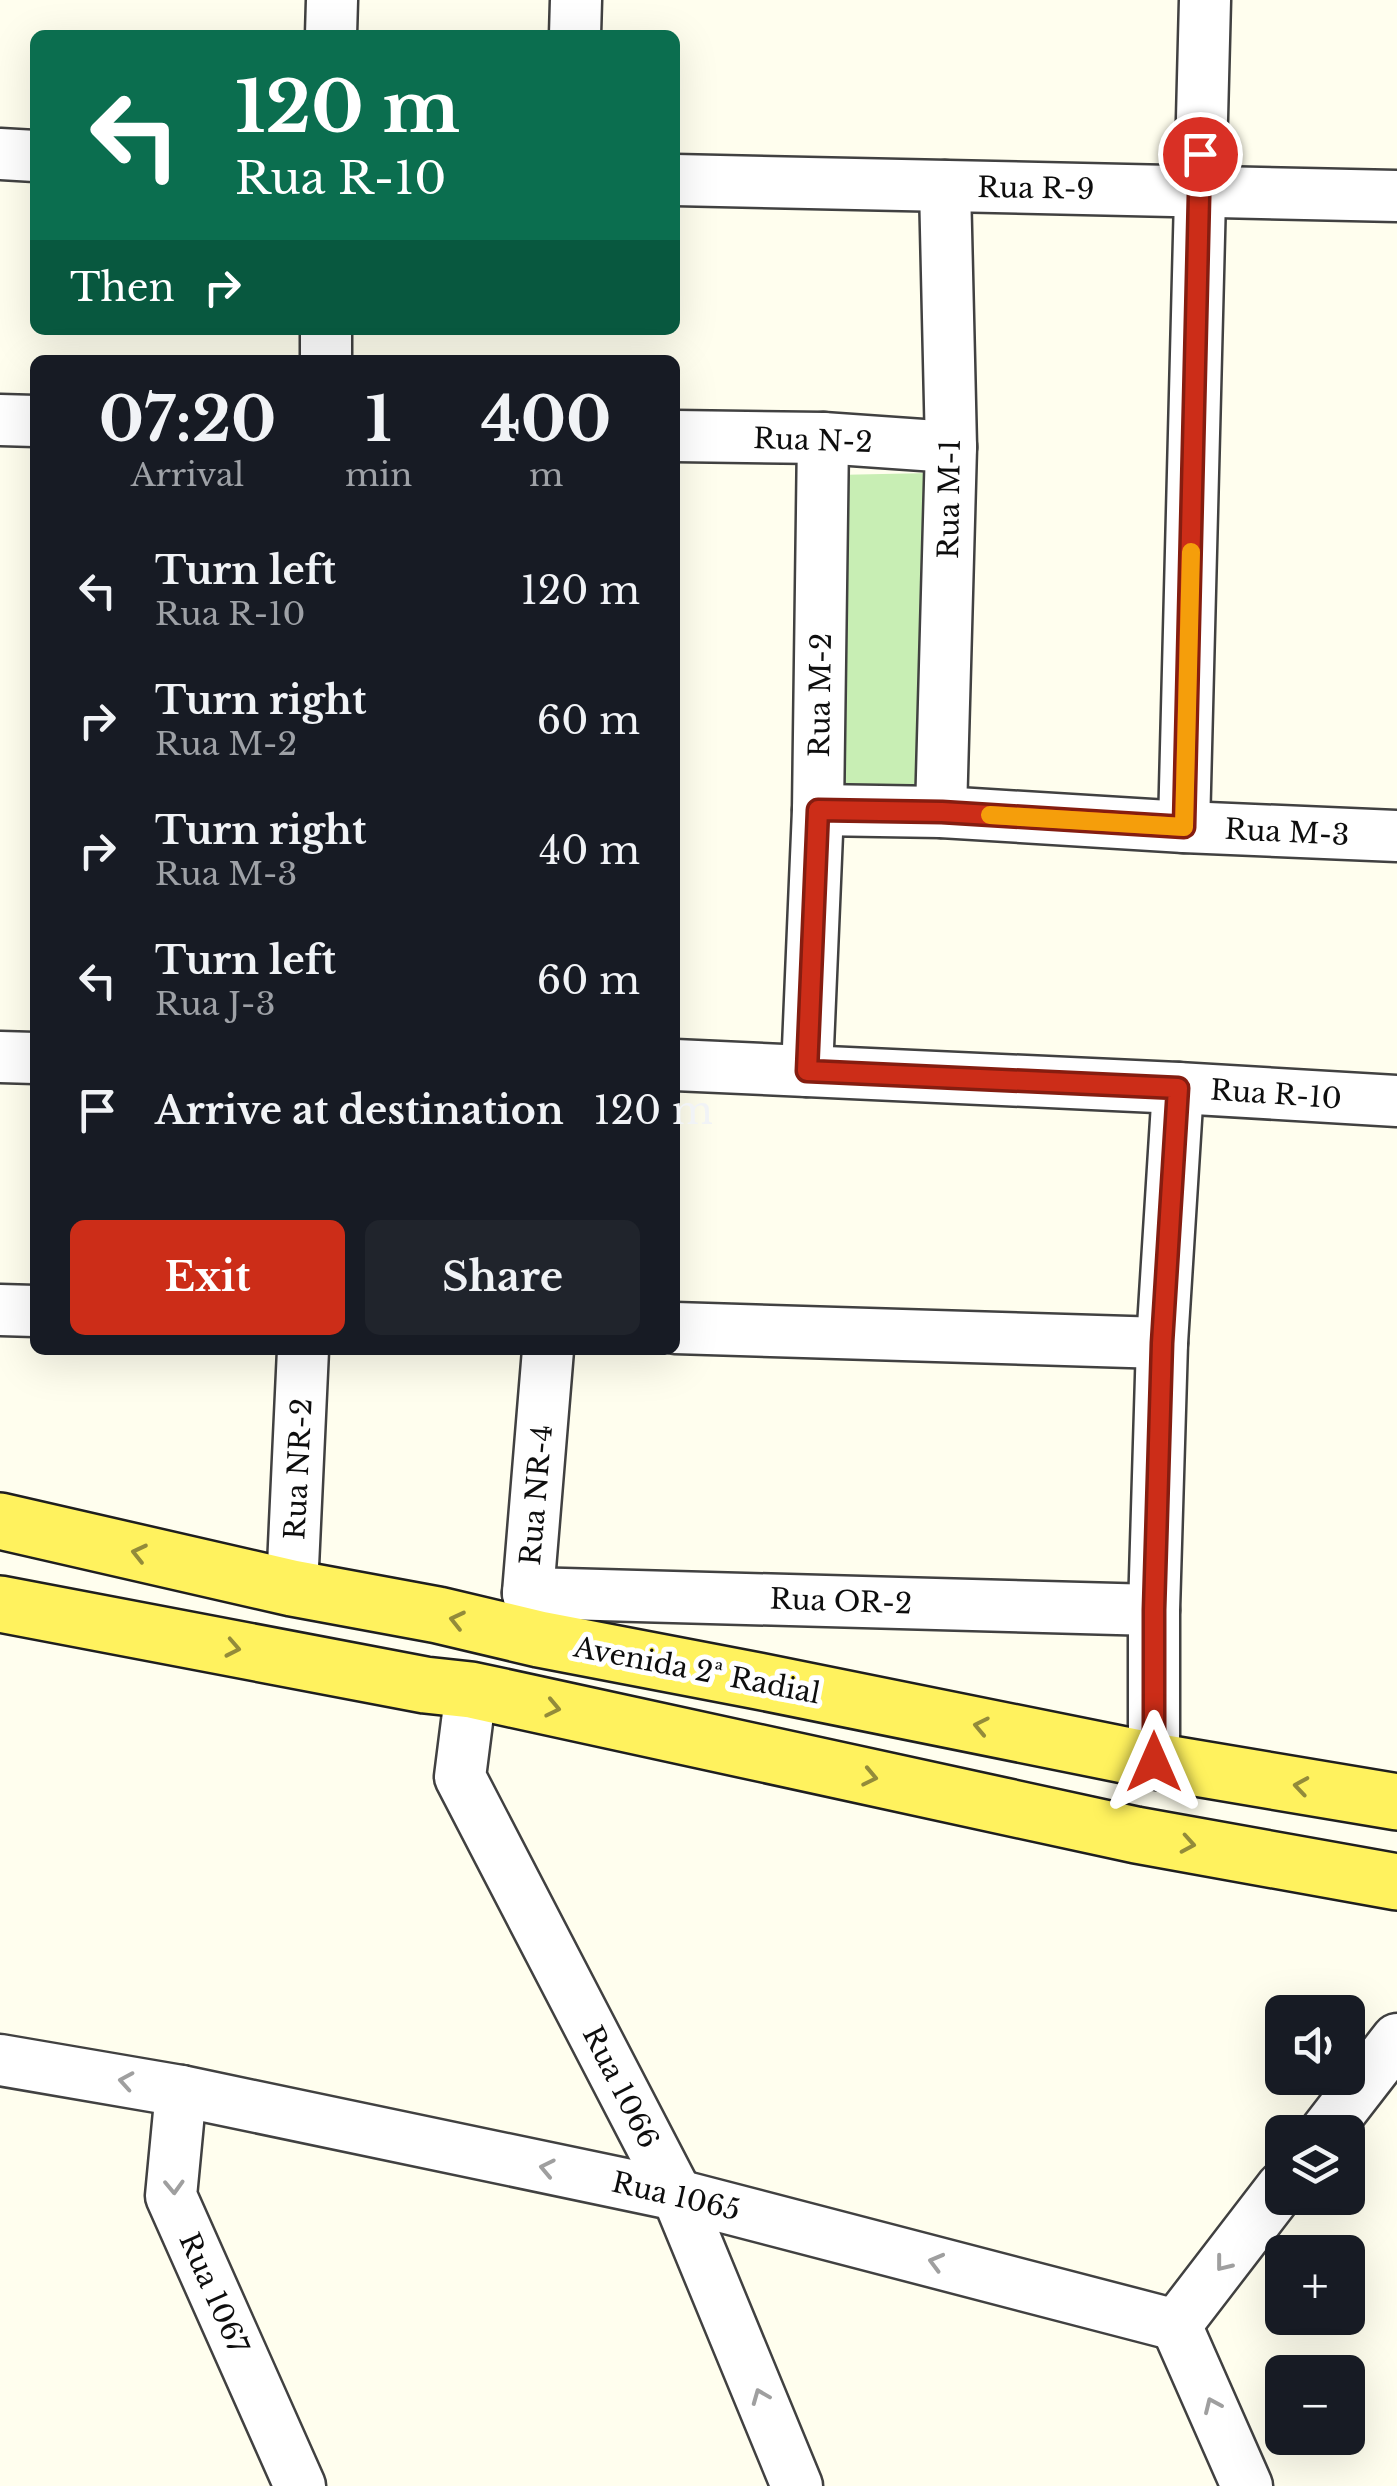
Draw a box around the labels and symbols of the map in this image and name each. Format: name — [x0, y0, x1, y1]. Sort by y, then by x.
pin — [1158, 112, 1243, 197]
street label: Rua R-9 — [977, 170, 1095, 207]
street label: Rua N-2 — [753, 421, 873, 460]
street label: Rua M-1 — [931, 439, 968, 559]
street label: Rua M-2 — [802, 632, 839, 758]
street label: Rua M-3 — [1224, 812, 1350, 853]
street label: Rua R-10 — [1209, 1072, 1343, 1117]
street label: Rua NR-2 — [277, 1397, 320, 1541]
street label: Rua NR-4 — [513, 1423, 560, 1567]
one-way arrow — [131, 1544, 148, 1565]
street label: Rua OR-2 — [769, 1582, 913, 1621]
one-way arrow — [449, 1611, 466, 1632]
street label: Avenida 2ª Radial — [570, 1629, 823, 1712]
one-way arrow — [225, 1637, 242, 1658]
one-way arrow — [544, 1697, 561, 1718]
position arrow — [1102, 1710, 1206, 1814]
one-way arrow — [973, 1717, 990, 1738]
one-way arrow — [861, 1765, 878, 1786]
one-way arrow — [1293, 1776, 1309, 1797]
one-way arrow — [1180, 1833, 1196, 1854]
street label: Rua 1066 — [575, 2020, 666, 2154]
one-way arrow — [118, 2071, 134, 2092]
one-way arrow — [539, 2158, 556, 2179]
street label: Rua 1065 — [608, 2165, 743, 2228]
one-way arrow — [163, 2180, 184, 2196]
street label: Rua 1067 — [171, 2227, 256, 2360]
one-way arrow — [927, 2253, 944, 2274]
one-way arrow — [1217, 2253, 1235, 2271]
one-way arrow — [751, 2388, 771, 2406]
one-way arrow — [1204, 2397, 1224, 2415]

